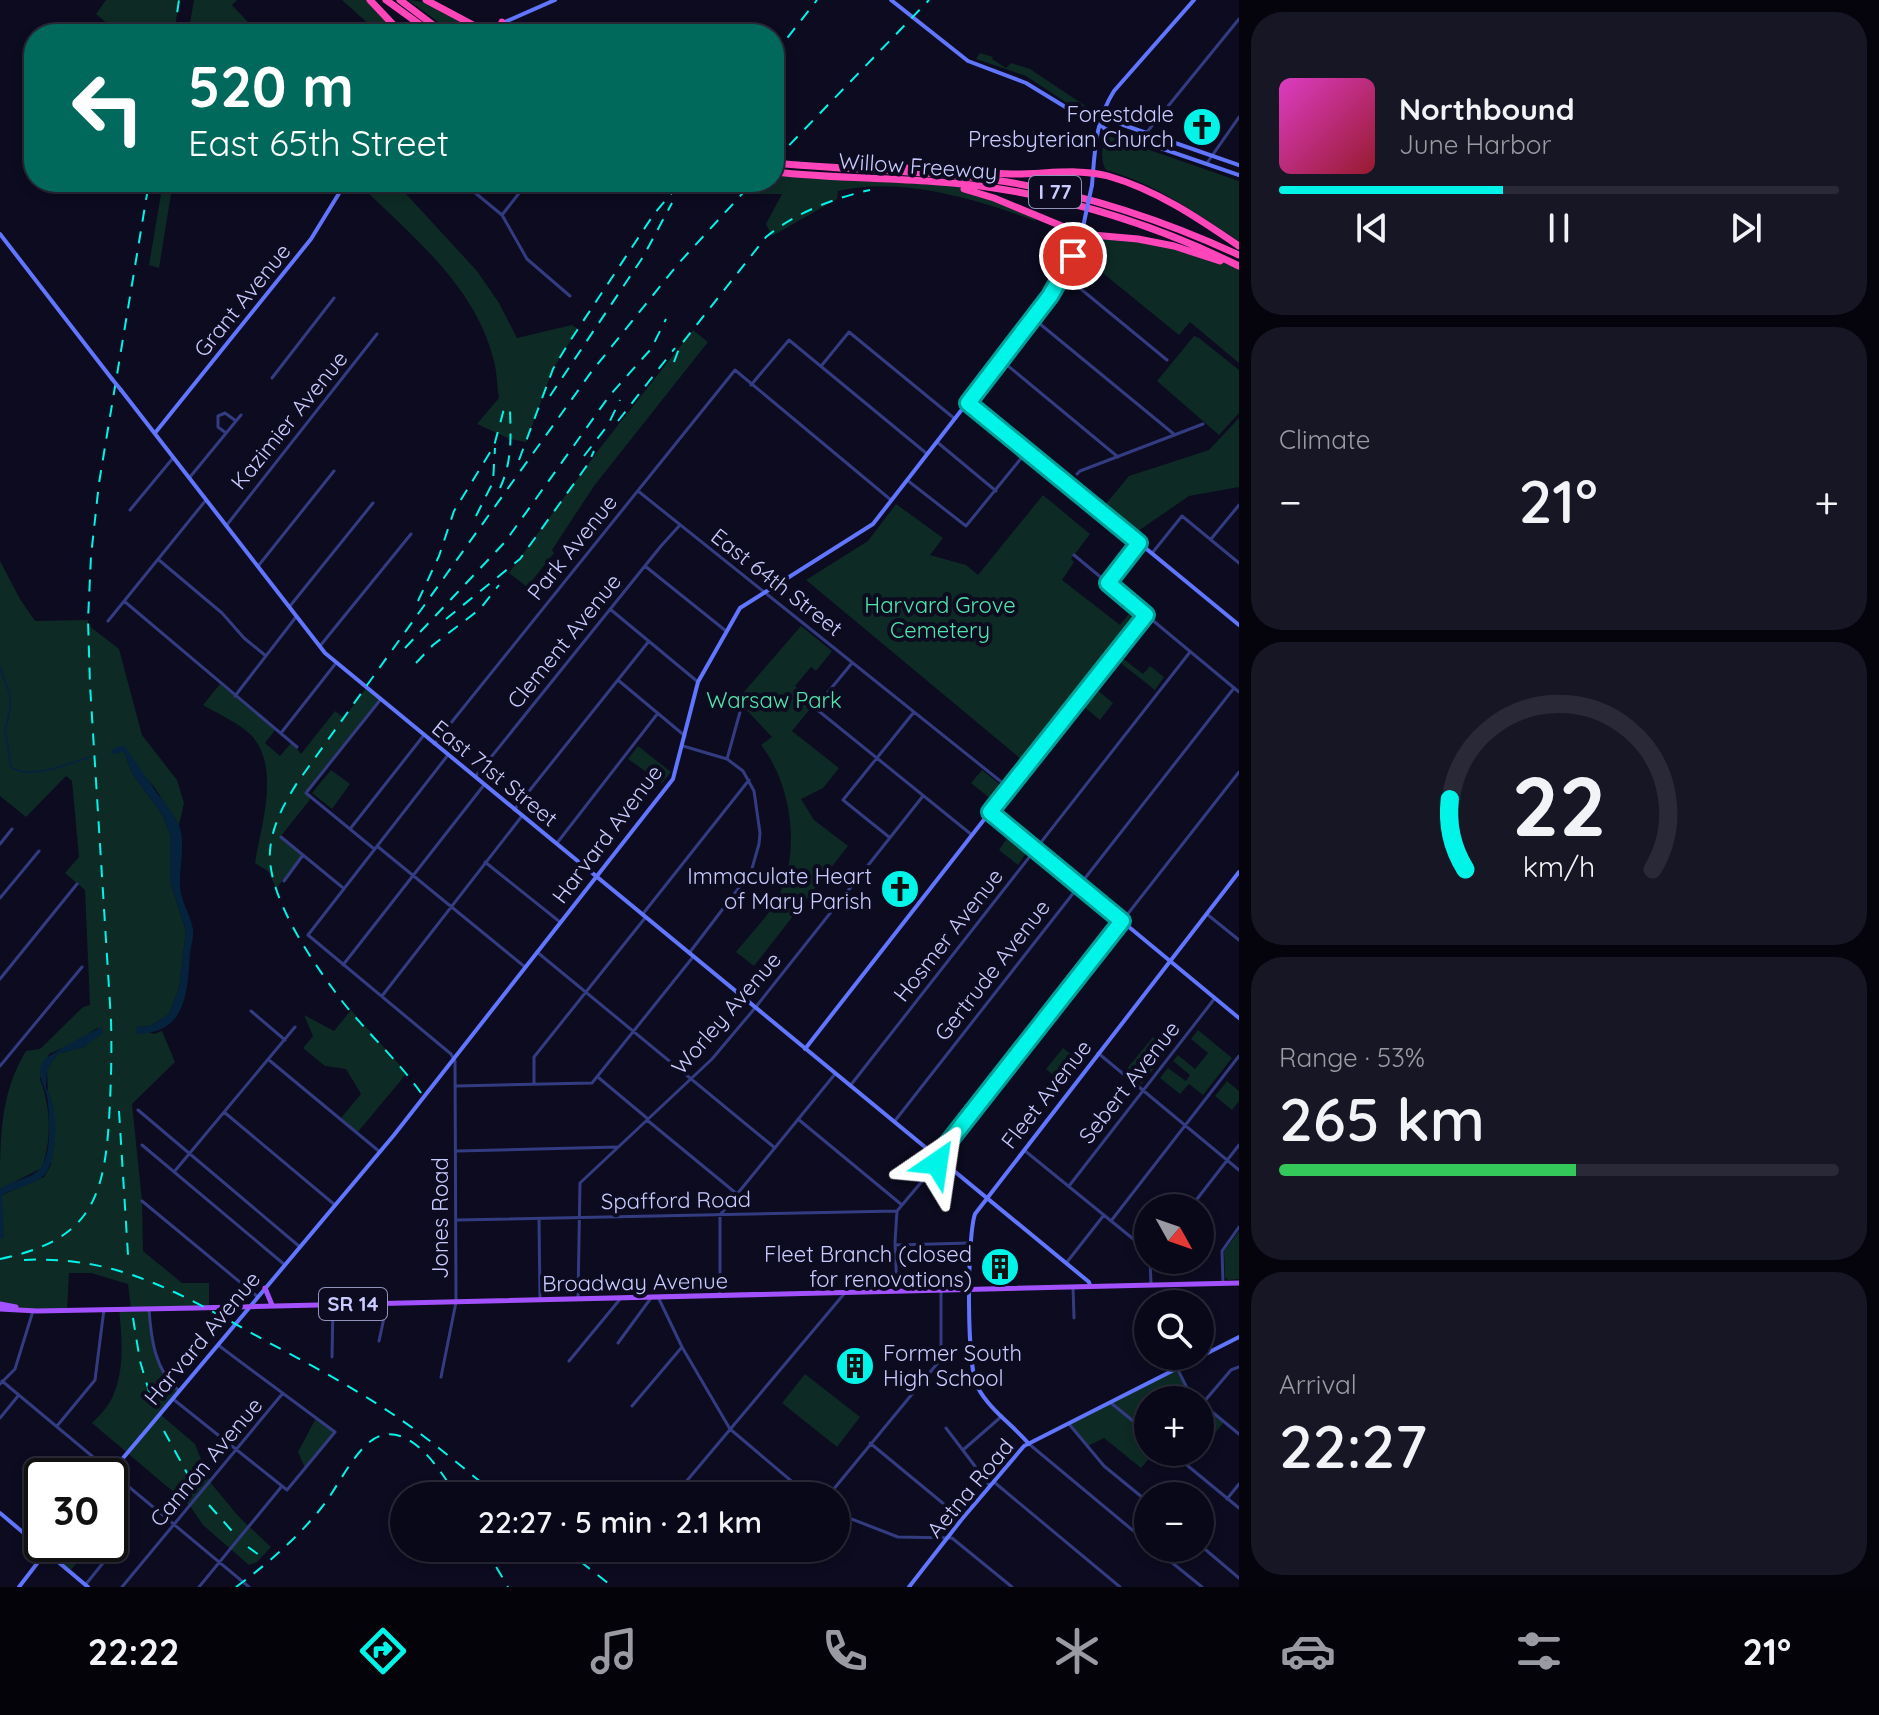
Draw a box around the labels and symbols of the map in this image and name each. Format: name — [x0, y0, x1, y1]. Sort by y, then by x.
place label: Forestdale Presbyterian Church — [968, 100, 1174, 153]
church icon: Forestdale Presbyterian Church — [1181, 106, 1223, 148]
street label: Willow Freeway — [838, 146, 998, 186]
road number: I 77 — [1029, 176, 1081, 208]
pin — [1039, 222, 1107, 290]
street label: Grant Avenue — [188, 237, 296, 363]
street label: Kazimier Avenue — [225, 345, 353, 495]
street label: Park Avenue — [521, 489, 623, 605]
street label: East 64th Street — [706, 522, 848, 642]
street label: Clement Avenue — [501, 568, 627, 714]
park label: Harvard Grove Cemetery — [864, 591, 1016, 644]
park label: Warsaw Park — [706, 686, 842, 714]
street label: East 71st Street — [426, 714, 564, 832]
street label: Harvard Avenue — [546, 759, 668, 909]
place label: Immaculate Heart of Mary Parish — [687, 862, 872, 915]
street label: Hosmer Avenue — [887, 863, 1009, 1007]
church icon: Immaculate Heart of Mary Parish — [879, 868, 921, 910]
street label: Gertrude Avenue — [928, 894, 1056, 1046]
street label: Worley Avenue — [665, 946, 787, 1080]
street label: Sebert Avenue — [1072, 1015, 1186, 1149]
street label: Fleet Avenue — [995, 1034, 1097, 1154]
position arrow — [895, 1121, 979, 1205]
street label: Jones Road — [426, 1157, 454, 1279]
street label: Spafford Road — [601, 1185, 751, 1215]
north arrow — [1134, 1194, 1214, 1274]
place label: Fleet Branch (closed for renovations) — [764, 1240, 972, 1293]
building icon: Fleet Branch (closed for renovations) — [979, 1246, 1021, 1288]
street label: Harvard Avenue — [138, 1265, 266, 1411]
street label: Broadway Avenue — [542, 1266, 728, 1298]
road number: SR 14 — [319, 1288, 387, 1320]
place label: Former South High School — [883, 1339, 1022, 1392]
building icon: Former South High School — [834, 1345, 876, 1387]
street label: Cannon Avenue — [144, 1392, 268, 1532]
street label: Aetna Road — [920, 1433, 1020, 1543]
speed limit sign: 30 — [24, 1458, 128, 1562]

